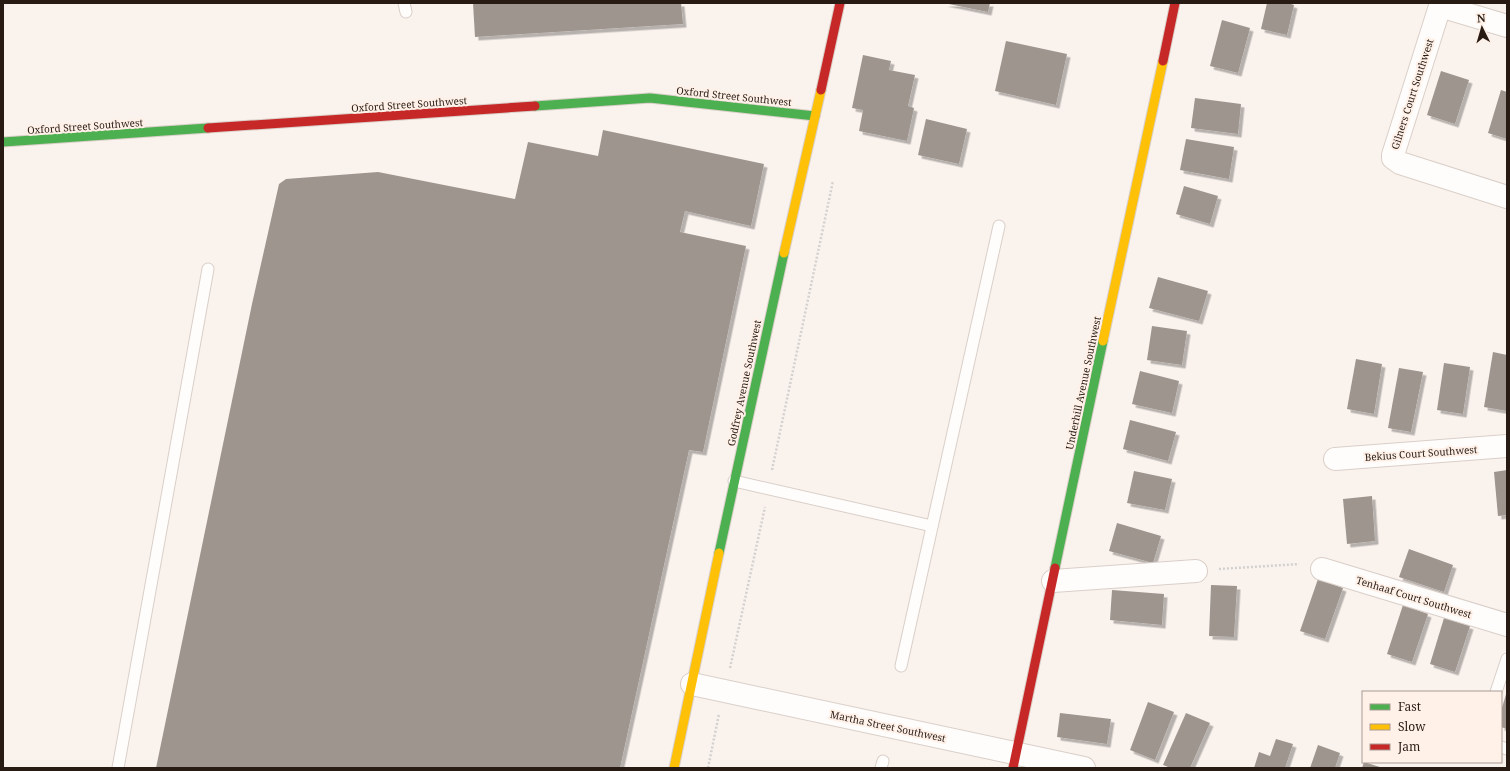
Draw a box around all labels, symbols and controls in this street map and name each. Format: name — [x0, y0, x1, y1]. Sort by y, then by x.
north arrow — [1462, 8, 1502, 48]
text: N — [1476, 10, 1486, 25]
street label: Gilners Court Southwest — [1387, 36, 1437, 151]
street label: Oxford Street Southwest — [676, 83, 793, 109]
street label: Oxford Street Southwest — [351, 93, 468, 115]
street label: Oxford Street Southwest — [27, 115, 144, 137]
street label: Underhill Avenue Southwest — [1062, 315, 1104, 451]
street label: Godfrey Avenue Southwest — [724, 318, 764, 447]
street label: Bekius Court Southwest — [1364, 442, 1478, 464]
street label: Tenhaaf Court Southwest — [1355, 573, 1474, 621]
legend — [1362, 691, 1502, 763]
text: Fast — [1398, 698, 1421, 715]
street label: Martha Street Southwest — [829, 707, 948, 745]
text: Slow — [1398, 718, 1426, 735]
text: Jam — [1397, 738, 1420, 755]

